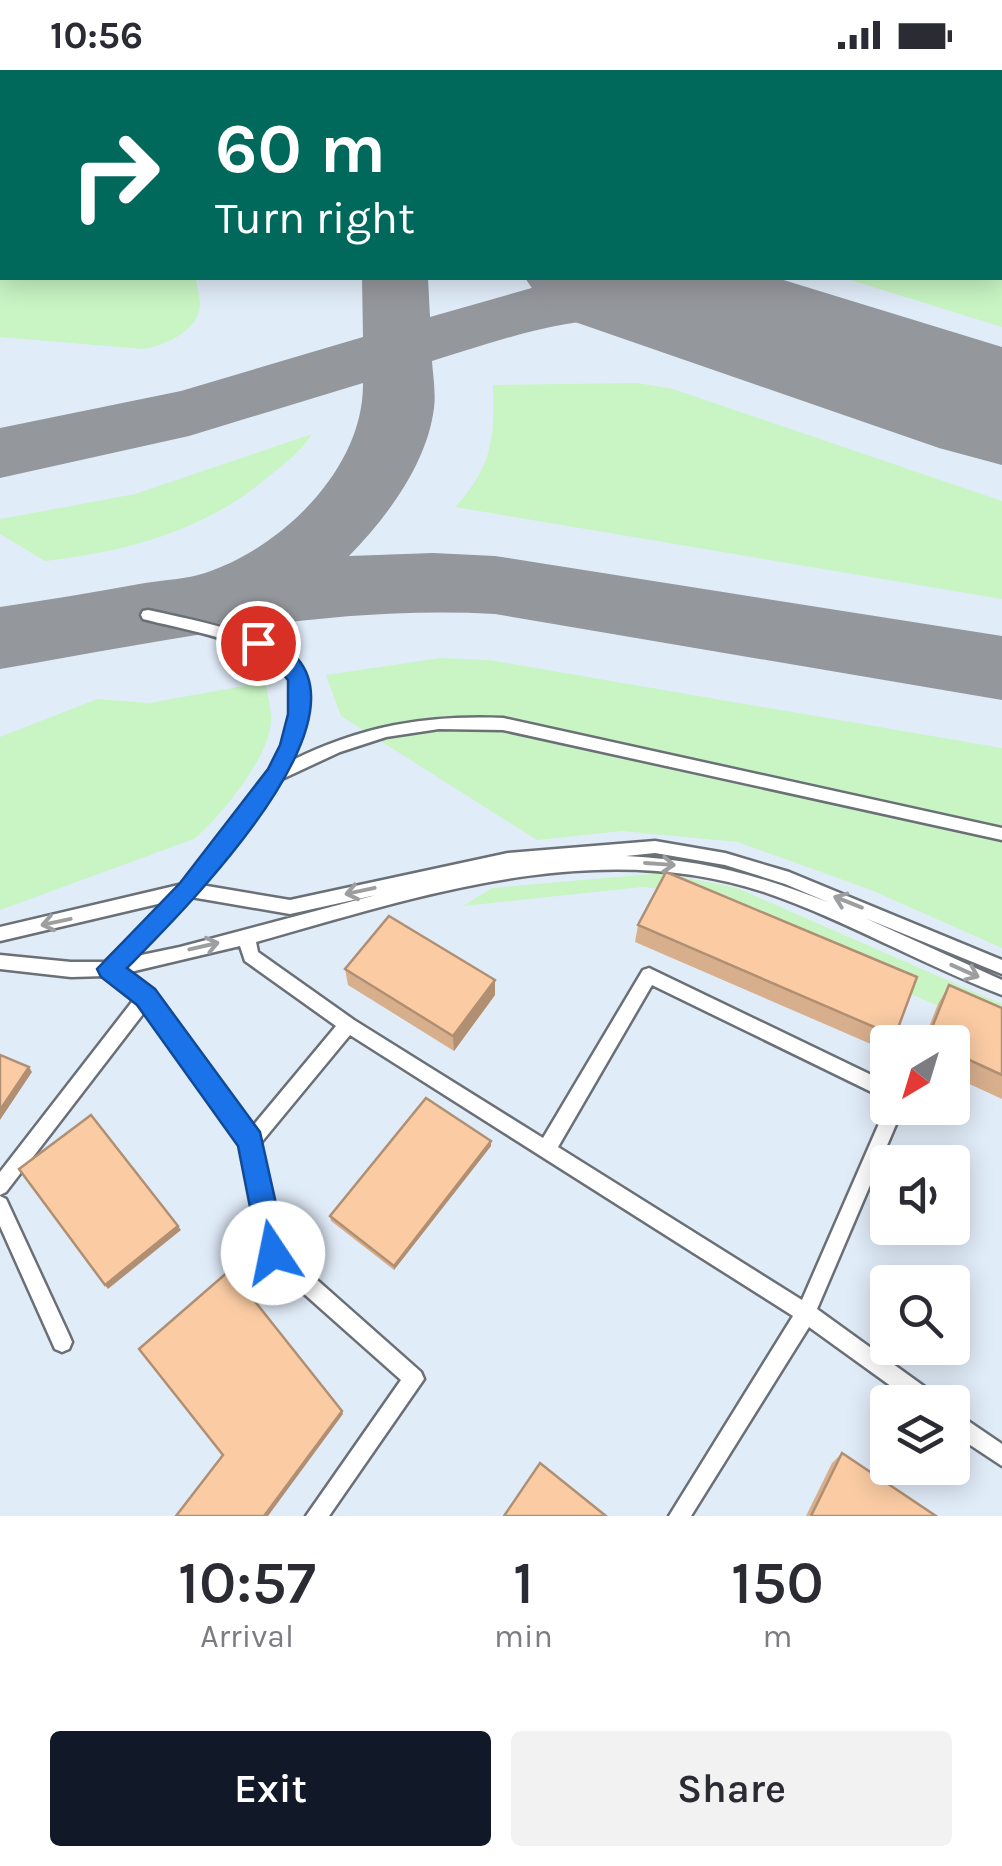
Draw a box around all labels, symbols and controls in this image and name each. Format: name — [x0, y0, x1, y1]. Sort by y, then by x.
text: 10:56 — [50, 13, 143, 58]
text: 60 m — [215, 108, 386, 190]
icon: right — [50, 110, 180, 240]
text: Turn right — [215, 192, 415, 244]
pin — [216, 601, 301, 686]
icon: arrive — [231, 616, 286, 671]
one-way arrow — [644, 855, 676, 874]
one-way arrow — [345, 883, 377, 902]
one-way arrow — [833, 892, 863, 910]
one-way arrow — [41, 914, 73, 933]
one-way arrow — [187, 936, 219, 954]
one-way arrow — [949, 963, 980, 981]
north arrow — [870, 1025, 970, 1125]
map controls — [870, 1025, 970, 1485]
button: sound — [870, 1145, 970, 1245]
position arrow — [221, 1201, 325, 1305]
button: search — [870, 1265, 970, 1365]
button: layers — [870, 1385, 970, 1485]
text: 10:57 — [178, 1548, 316, 1618]
text: 1 — [513, 1548, 534, 1618]
text: 150 — [731, 1548, 824, 1618]
text: Arrival — [200, 1618, 294, 1655]
text: min — [494, 1618, 553, 1655]
text: m — [762, 1618, 792, 1655]
button: Exit — [50, 1731, 491, 1846]
button: Share — [511, 1731, 952, 1846]

